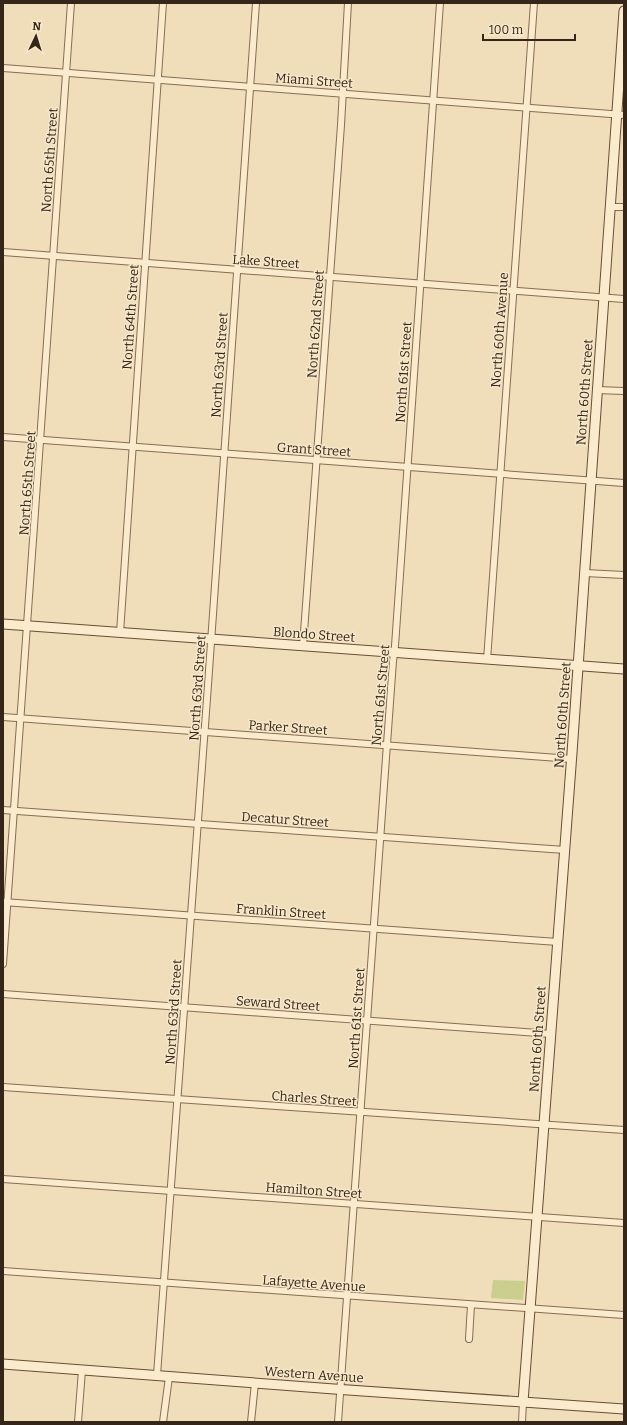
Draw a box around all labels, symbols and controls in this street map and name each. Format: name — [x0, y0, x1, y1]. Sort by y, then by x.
north arrow — [16, 16, 56, 56]
scale bar — [483, 16, 575, 42]
text: N — [32, 20, 42, 33]
text: 100 m — [489, 23, 524, 37]
street label: Miami Street — [275, 70, 354, 91]
street label: North 65th Street — [38, 107, 61, 213]
street label: Lake Street — [232, 252, 300, 271]
street label: North 64th Street — [119, 263, 142, 370]
street label: North 62nd Street — [304, 269, 327, 379]
street label: North 60th Avenue — [488, 272, 511, 388]
street label: North 63rd Street — [208, 312, 231, 418]
street label: North 61st Street — [392, 321, 415, 423]
street label: North 60th Street — [573, 338, 596, 446]
street label: North 65th Street — [16, 430, 39, 536]
street label: Grant Street — [276, 439, 352, 460]
street label: Blondo Street — [272, 624, 356, 645]
street label: North 63rd Street — [186, 635, 209, 741]
street label: North 61st Street — [369, 644, 392, 746]
street label: North 60th Street — [551, 661, 574, 769]
street label: Parker Street — [248, 717, 328, 738]
street label: Decatur Street — [241, 809, 330, 830]
street label: Franklin Street — [236, 901, 327, 922]
street label: North 63rd Street — [162, 959, 185, 1065]
street label: North 61st Street — [345, 967, 368, 1069]
street label: North 60th Street — [526, 985, 549, 1093]
street label: Seward Street — [235, 993, 321, 1014]
street label: Charles Street — [271, 1088, 357, 1109]
street label: Hamilton Street — [265, 1180, 363, 1201]
street label: Lafayette Avenue — [262, 1272, 366, 1295]
street label: Western Avenue — [264, 1364, 364, 1385]

